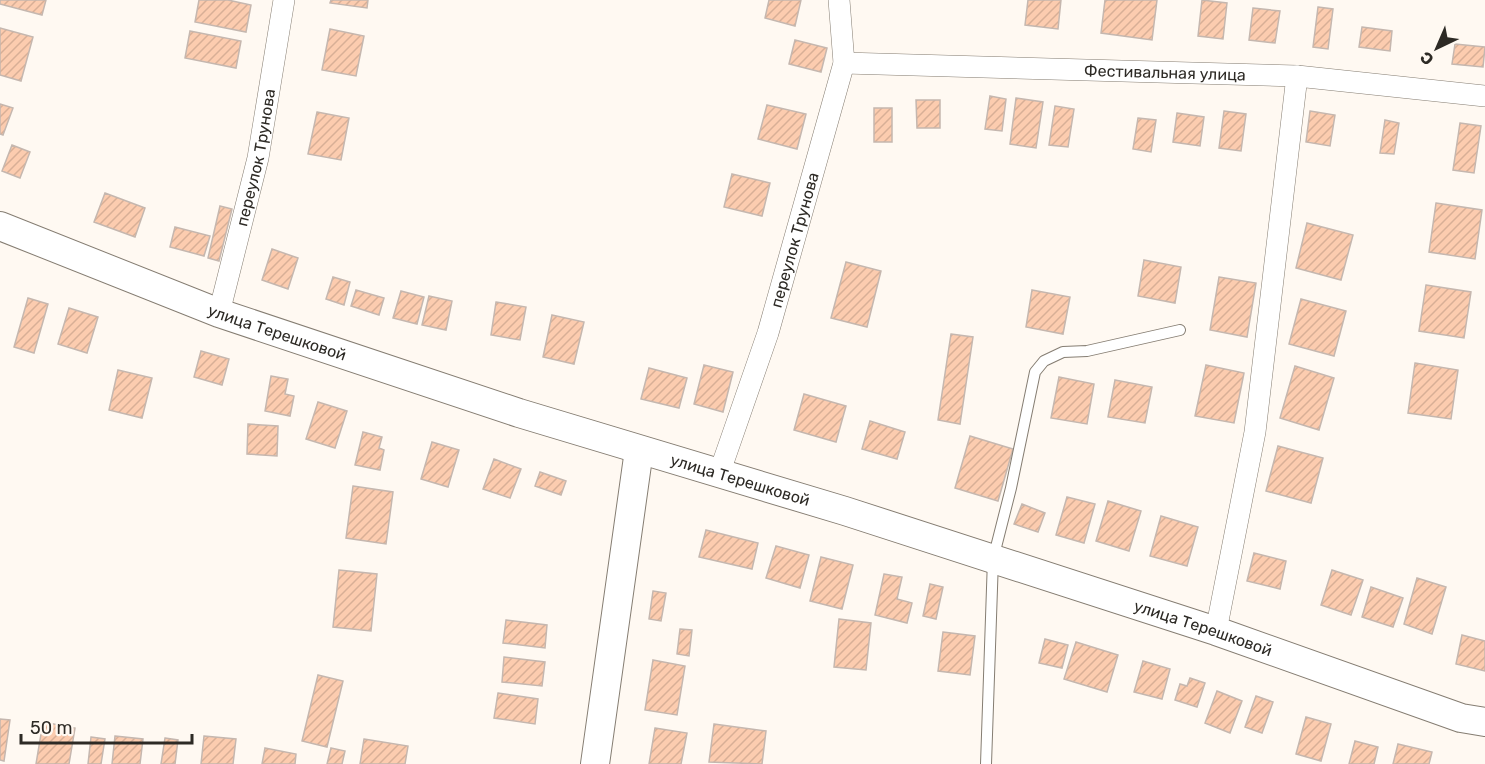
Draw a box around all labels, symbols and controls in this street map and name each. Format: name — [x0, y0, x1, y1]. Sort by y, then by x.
north arrow — [1407, 18, 1467, 78]
text: С — [1416, 48, 1438, 69]
street label: Фестивальная улица — [1084, 60, 1246, 84]
street label: переулок Трунова — [232, 87, 279, 228]
street label: переулок Трунова — [766, 170, 822, 310]
street label: улица Терешковой — [205, 300, 349, 364]
street label: улица Терешковой — [668, 450, 812, 509]
street label: улица Терешковой — [1132, 596, 1275, 660]
scale bar — [21, 707, 192, 745]
text: 50 m — [30, 717, 73, 739]

